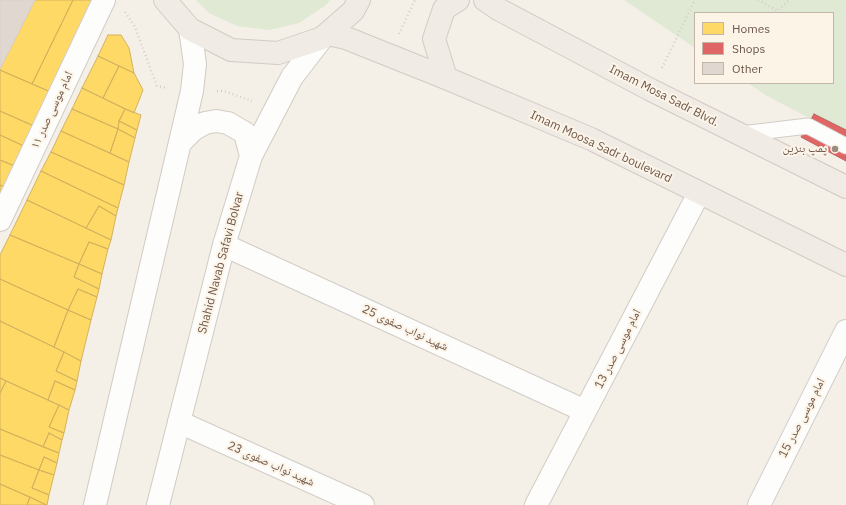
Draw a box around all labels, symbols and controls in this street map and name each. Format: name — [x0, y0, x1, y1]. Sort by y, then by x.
legend — [694, 12, 834, 84]
text: Homes — [732, 21, 770, 36]
text: Shops — [732, 41, 765, 56]
text: Other — [732, 61, 763, 76]
street label: Imam Mosa Sadr Blvd. — [607, 62, 721, 130]
street label: امام موسی صدر ۱۱ — [28, 69, 76, 151]
street label: Imam Moosa Sadr boulevard — [528, 108, 674, 186]
place label: پمپ بنزین — [783, 142, 827, 156]
marker: پمپ بنزین — [830, 144, 840, 154]
street label: Shahid Navab Safavi Bolvar — [195, 191, 247, 335]
street label: شهید نواب صفوی 25 — [360, 302, 450, 354]
street label: امام موسی صدر 13 — [592, 307, 644, 391]
street label: امام موسی صدر 15 — [776, 376, 828, 460]
street label: شهید نواب صفوی 23 — [225, 438, 317, 490]

